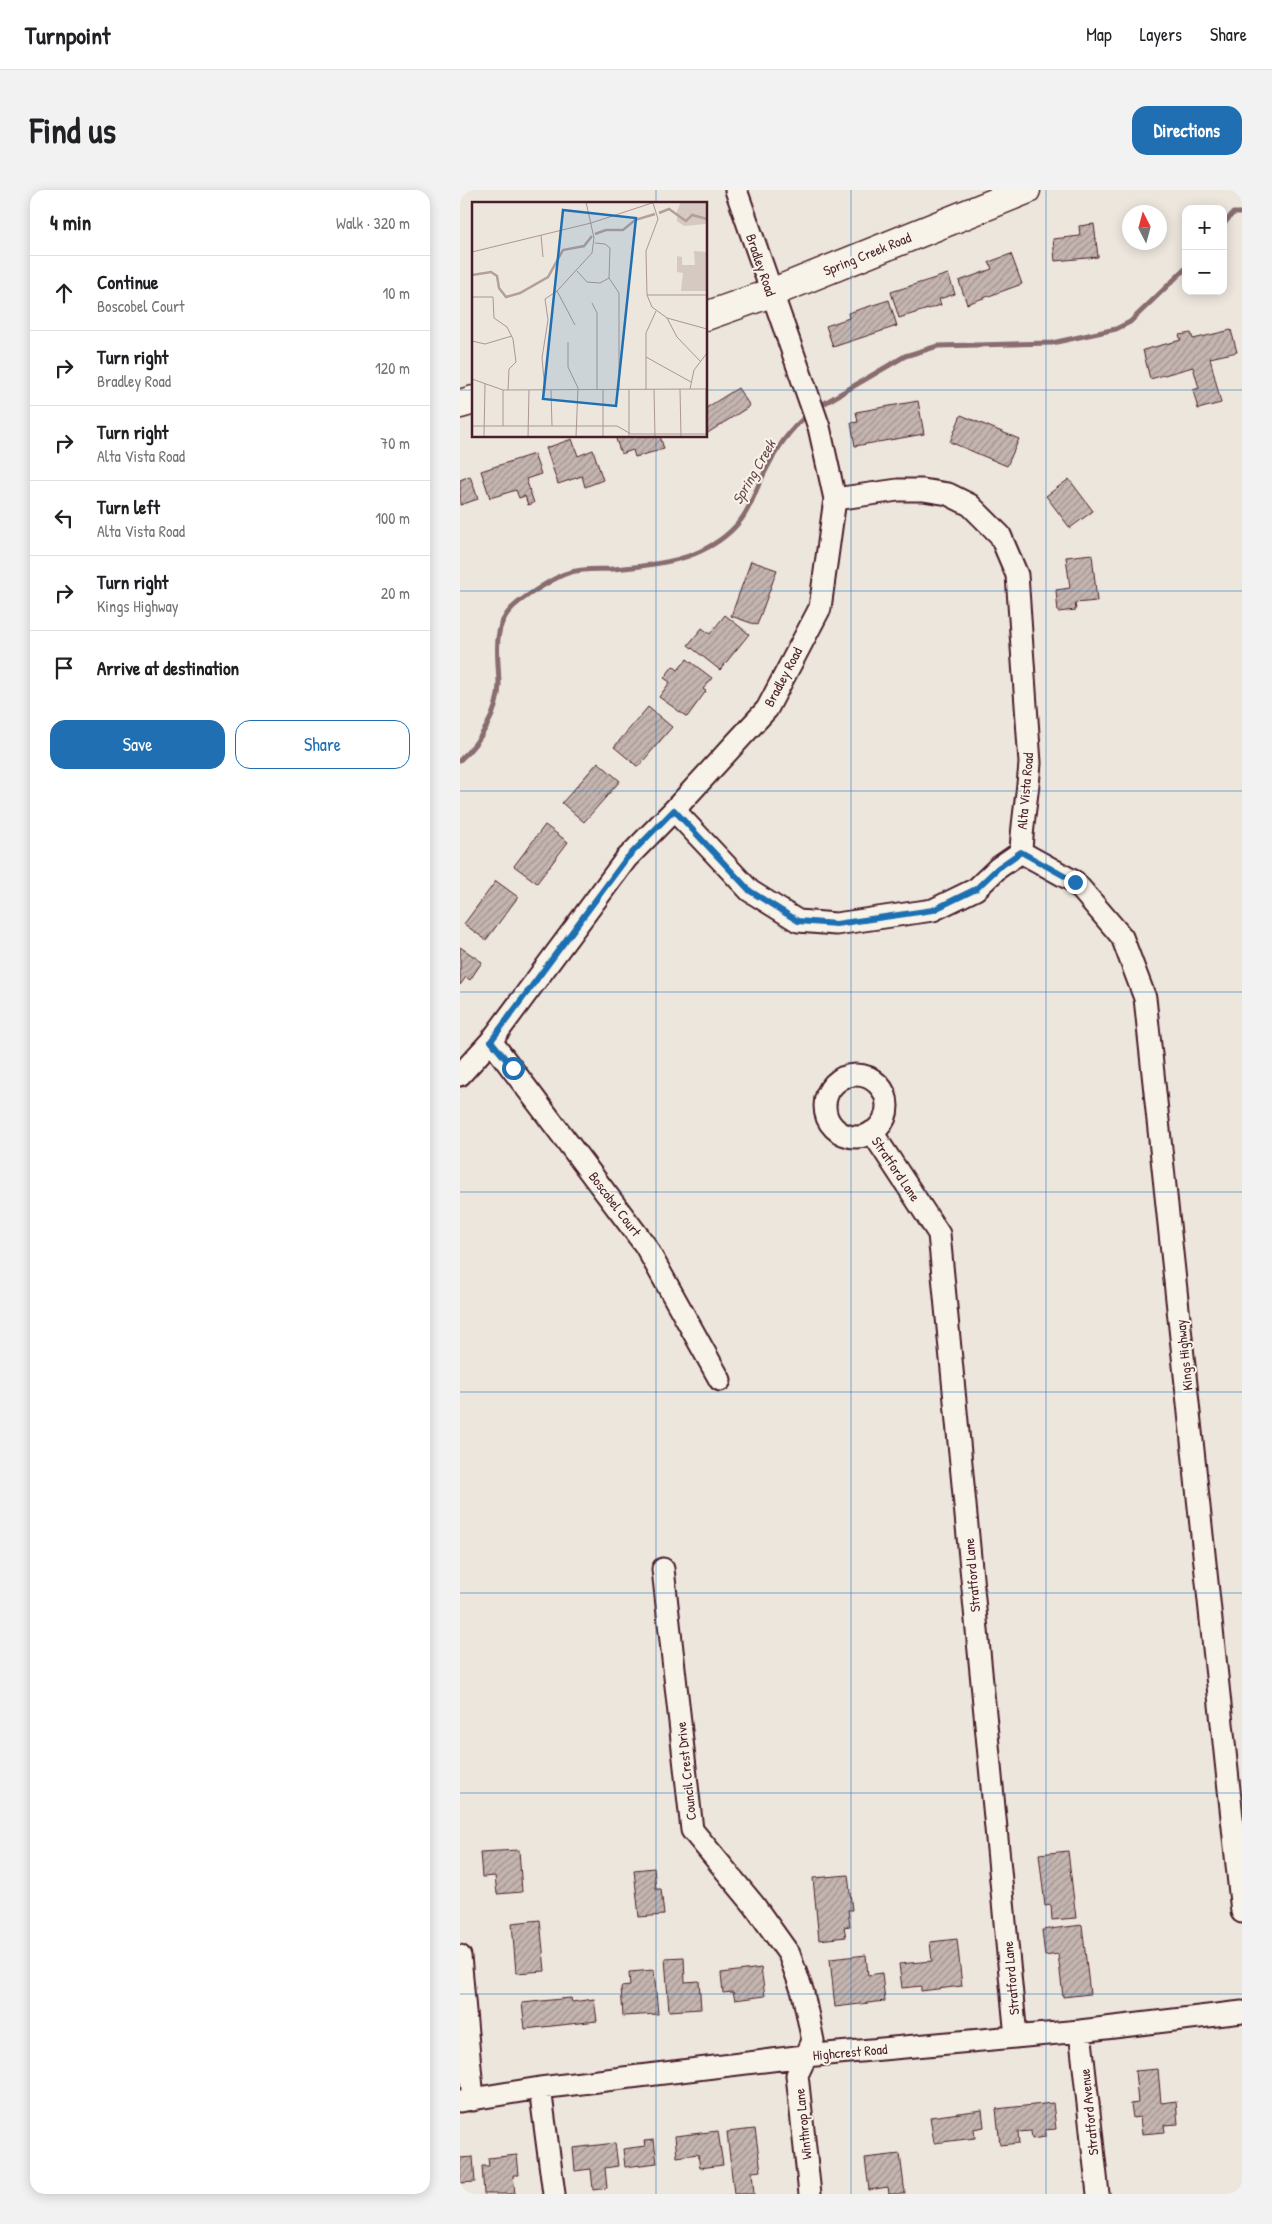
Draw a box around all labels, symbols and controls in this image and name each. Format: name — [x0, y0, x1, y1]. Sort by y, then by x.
text: Turnpoint — [25, 19, 110, 51]
text: Map — [1086, 22, 1112, 47]
text: Layers — [1140, 22, 1182, 47]
text: Share — [1210, 22, 1247, 47]
button: Directions — [1132, 106, 1242, 155]
text: Find us — [30, 107, 116, 154]
inset map — [472, 202, 708, 438]
north arrow — [1122, 205, 1167, 250]
map controls — [1182, 205, 1227, 295]
button: + — [1182, 205, 1227, 250]
text: 4 min — [50, 208, 91, 237]
text: Walk · 320 m — [336, 212, 410, 234]
street label: Spring Creek Road — [820, 227, 914, 281]
street label: Bradley Road — [741, 231, 781, 299]
button: − — [1182, 250, 1227, 295]
text: Continue — [97, 269, 158, 295]
icon: ahead — [50, 279, 78, 307]
text: 10 m — [382, 282, 410, 304]
text: Boscobel Court — [97, 295, 185, 317]
text: Turn right — [97, 344, 168, 370]
icon: right — [50, 354, 78, 382]
text: 120 m — [375, 357, 410, 379]
text: Bradley Road — [97, 370, 171, 392]
text: Turn right — [97, 419, 168, 445]
icon: right — [50, 429, 78, 457]
text: 70 m — [380, 432, 410, 454]
water label: Spring Creek — [727, 434, 781, 508]
text: Alta Vista Road — [97, 445, 185, 467]
text: Turn left — [97, 494, 160, 520]
icon: left — [50, 504, 78, 532]
text: 100 m — [375, 507, 410, 529]
text: Alta Vista Road — [97, 520, 185, 542]
text: Turn right — [97, 569, 168, 595]
icon: right — [50, 579, 78, 607]
text: 20 m — [381, 582, 410, 604]
text: Kings Highway — [97, 595, 179, 617]
street label: Bradley Road — [759, 643, 807, 710]
icon: arrive — [50, 654, 78, 682]
text: Arrive at destination — [97, 655, 239, 681]
button: Save — [50, 720, 225, 769]
button: Share — [235, 720, 410, 769]
street label: Alta Vista Road — [1012, 751, 1037, 830]
route end — [1064, 871, 1087, 894]
route start — [502, 1057, 525, 1080]
street label: Stratford Lane — [868, 1133, 925, 1205]
street label: Boscobel Court — [585, 1167, 646, 1240]
street label: Kings Highway — [1170, 1318, 1198, 1392]
street label: Stratford Lane — [959, 1537, 984, 1613]
street label: Council Crest Drive — [671, 1720, 700, 1821]
street label: Stratford Lane — [998, 1940, 1023, 2016]
street label: Highcrest Road — [812, 2039, 889, 2065]
street label: Stratford Avenue — [1074, 2067, 1103, 2156]
street label: Winthrop Lane — [789, 2087, 817, 2161]

